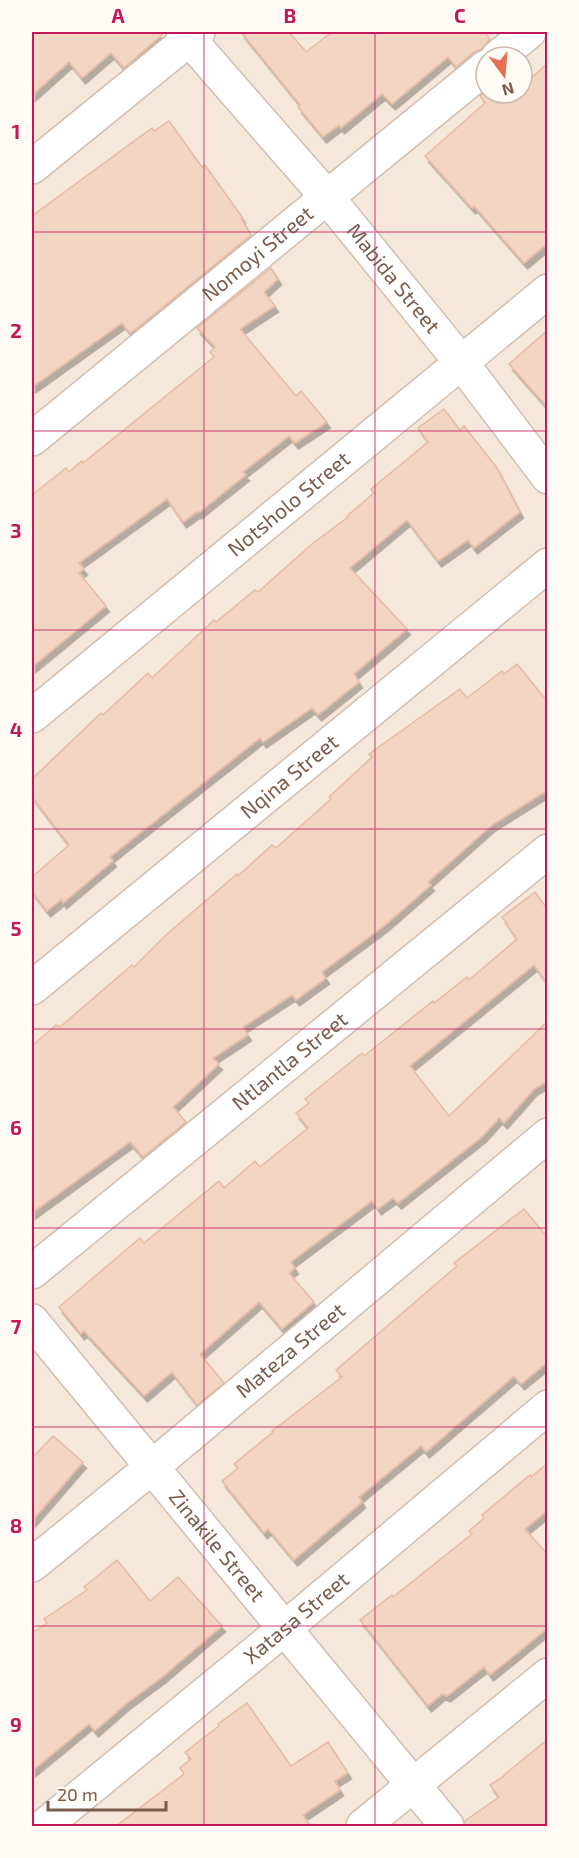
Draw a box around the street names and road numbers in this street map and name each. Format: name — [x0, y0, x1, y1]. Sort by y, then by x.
street label: Nomoyi Street — [196, 200, 318, 306]
street label: Mabida Street — [342, 218, 446, 337]
street label: Notsholo Street — [222, 446, 354, 561]
street label: Nqina Street — [235, 728, 342, 823]
street label: Ntlantla Street — [226, 1006, 352, 1115]
street label: Mateza Street — [230, 1297, 349, 1402]
street label: Zinakile Street — [165, 1484, 271, 1606]
street label: Xatasa Street — [238, 1566, 353, 1668]

